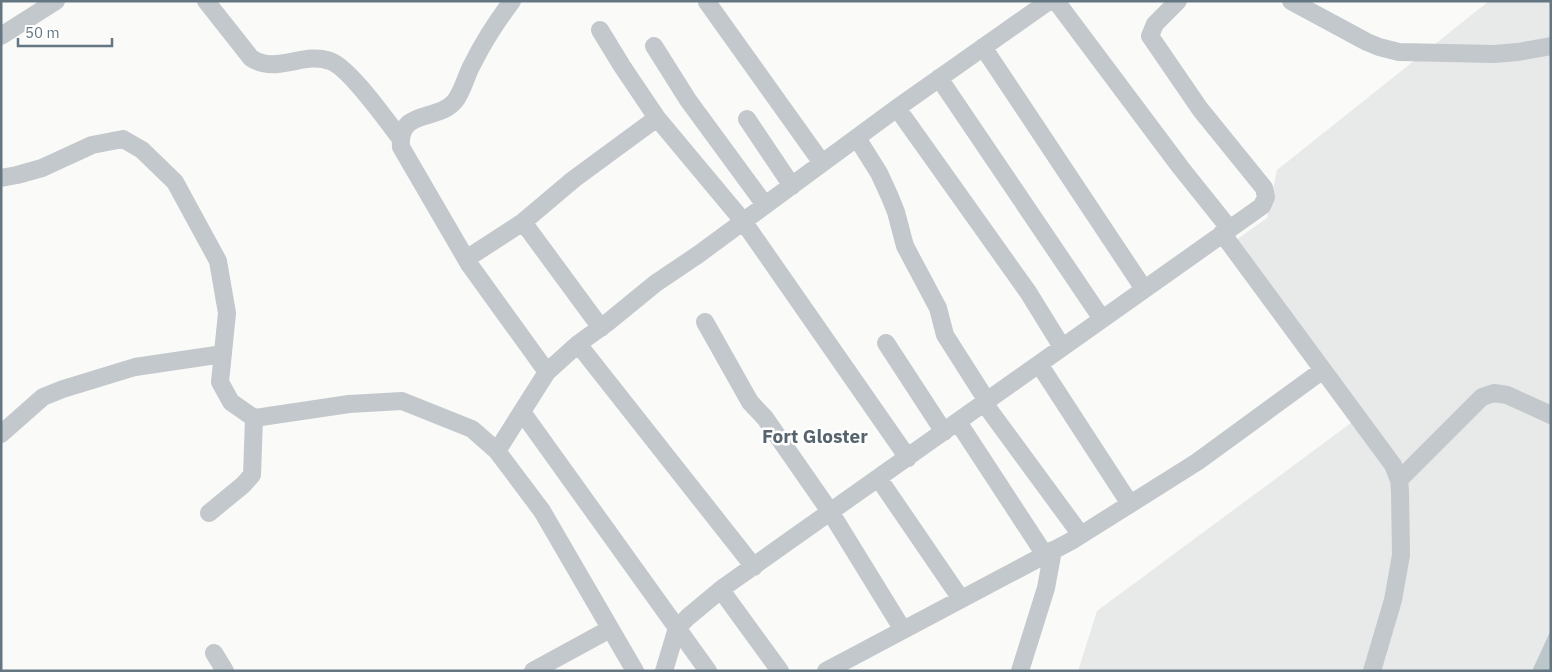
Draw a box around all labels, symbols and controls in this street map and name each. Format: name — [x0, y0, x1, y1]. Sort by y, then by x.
scale bar — [18, 15, 111, 47]
text: 50 m — [25, 23, 60, 42]
district label: Fort Gloster — [762, 424, 868, 448]

